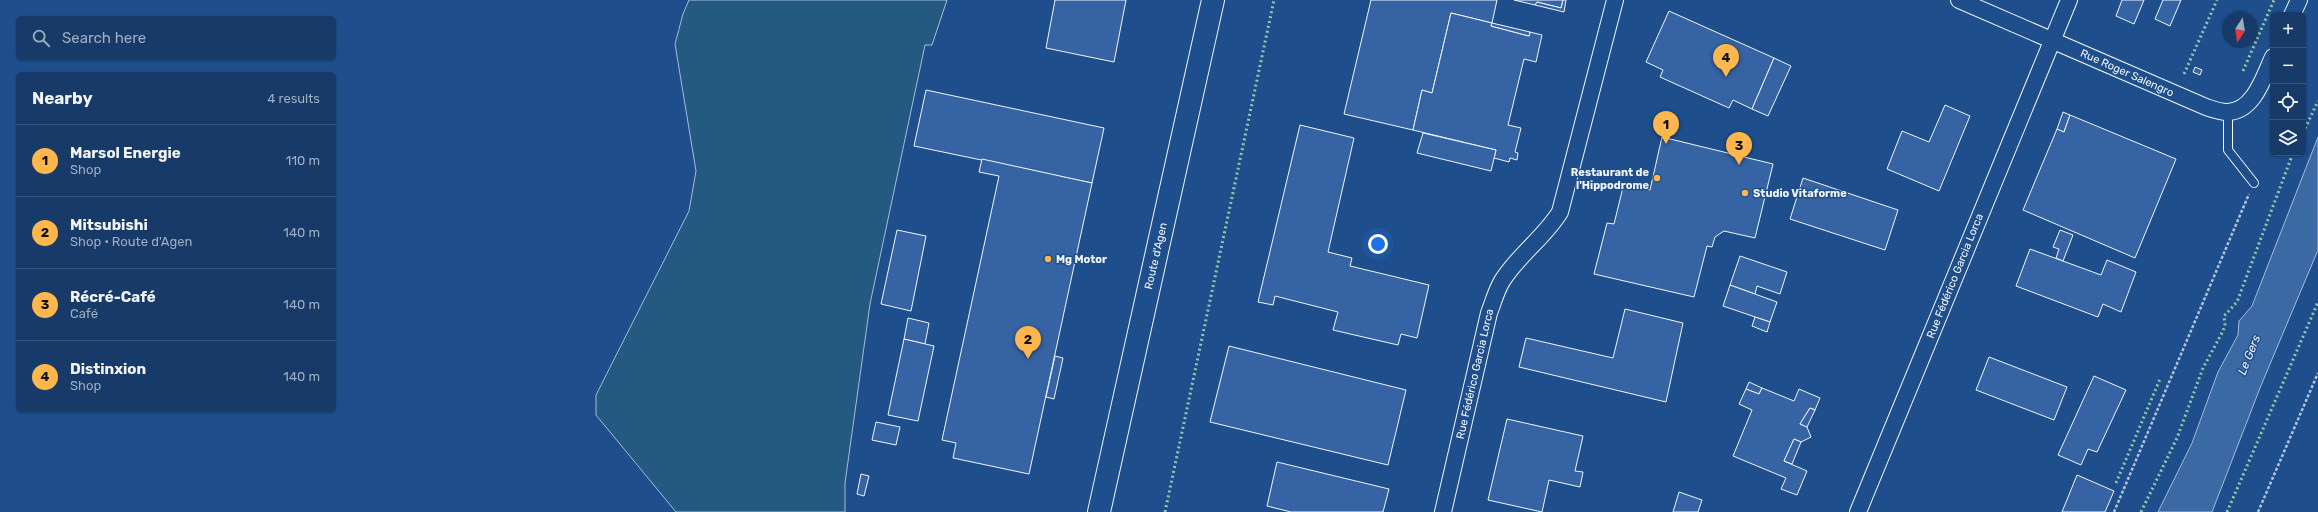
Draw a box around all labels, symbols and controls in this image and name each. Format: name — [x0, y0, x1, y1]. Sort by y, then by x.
north arrow — [2222, 12, 2258, 48]
map controls — [2270, 12, 2306, 156]
button: + — [2270, 12, 2306, 48]
search box — [16, 16, 336, 60]
icon: search — [30, 27, 52, 49]
text: Search here — [62, 29, 146, 47]
pin: 4 — [1713, 44, 1739, 77]
street label: Rue Roger Salengro — [2078, 47, 2176, 99]
button: − — [2270, 48, 2306, 84]
button: locate — [2270, 84, 2306, 120]
text: Nearby — [32, 88, 93, 108]
text: 4 results — [267, 91, 320, 106]
pin: 1 — [1653, 111, 1679, 144]
button: layers — [2270, 120, 2306, 156]
pin: 3 — [1726, 132, 1752, 165]
text: Marsol Energie — [70, 144, 181, 162]
text: 1 — [42, 153, 48, 168]
text: 110 m — [286, 153, 320, 168]
text: Shop — [70, 162, 101, 177]
place label: Restaurant de l'Hippodrome — [1571, 166, 1649, 192]
marker: Restaurant de l'Hippodrome — [1652, 173, 1662, 183]
place label: Studio Vitaforme — [1753, 187, 1847, 200]
marker: Studio Vitaforme — [1740, 188, 1750, 198]
street label: Rue Fédérico Garcia Lorca — [1924, 212, 1986, 340]
text: Mitsubishi — [70, 216, 148, 234]
street label: Route d'Agen — [1142, 221, 1170, 291]
text: 2 — [41, 225, 49, 240]
text: 140 m — [283, 225, 320, 240]
text: Shop · Route d'Agen — [70, 234, 192, 249]
your location — [1368, 234, 1388, 254]
place label: Mg Motor — [1056, 253, 1107, 266]
marker: Mg Motor — [1043, 254, 1053, 264]
text: Récré-Café — [70, 288, 156, 306]
text: 3 — [41, 297, 49, 312]
text: 140 m — [283, 297, 320, 312]
text: Café — [70, 306, 98, 321]
street label: Rue Fédérico Garcia Lorca — [1454, 307, 1496, 441]
pin: 2 — [1015, 326, 1041, 359]
water label: Le Gers — [2235, 333, 2263, 377]
text: Distinxion — [70, 360, 146, 378]
text: 4 — [41, 369, 49, 384]
text: 140 m — [283, 369, 320, 384]
text: Shop — [70, 378, 101, 393]

